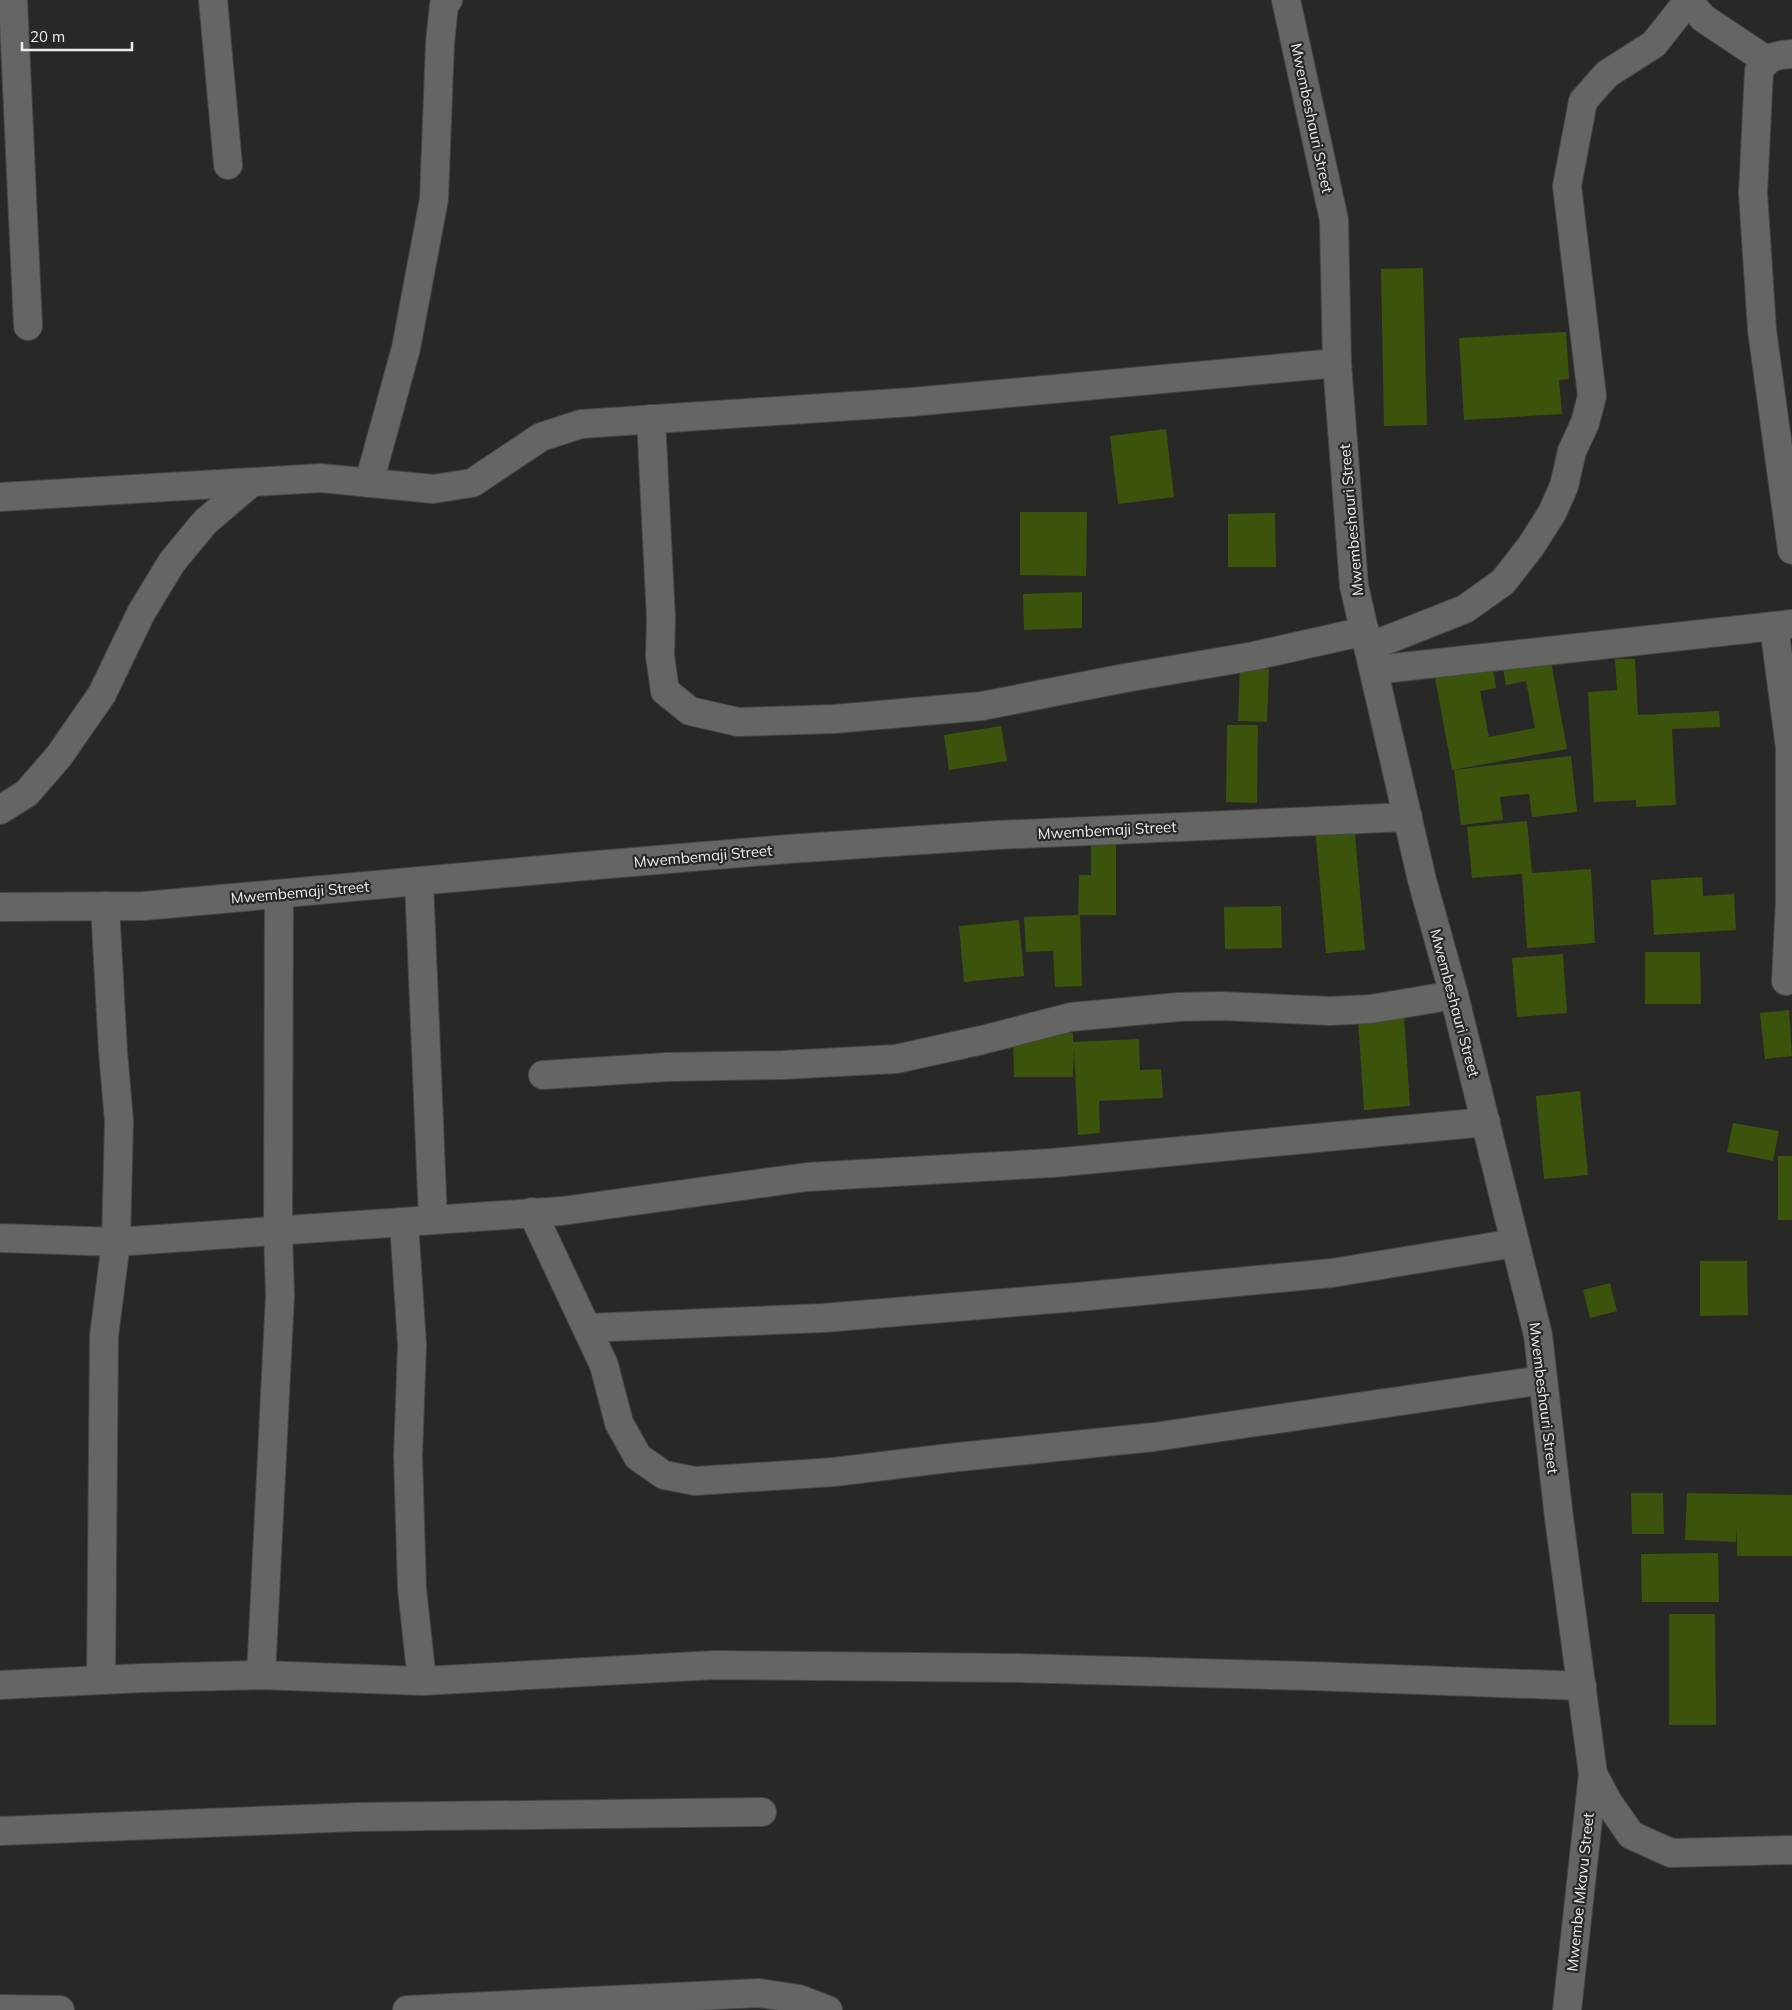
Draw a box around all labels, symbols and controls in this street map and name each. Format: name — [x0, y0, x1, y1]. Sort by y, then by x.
scale bar — [22, 20, 132, 52]
text: 20 m — [30, 27, 65, 46]
street label: Mwembeshauri Street — [1287, 41, 1337, 195]
street label: Mwembeshauri Street — [1335, 443, 1367, 597]
street label: Mwembemaji Street — [1037, 817, 1177, 843]
street label: Mwembemaji Street — [633, 840, 773, 872]
street label: Mwembemaji Street — [230, 876, 370, 908]
street label: Mwembeshauri Street — [1426, 927, 1484, 1079]
street label: Mwembeshauri Street — [1525, 1321, 1563, 1475]
street label: Mwembe Mkavu Street — [1562, 1812, 1598, 1972]

